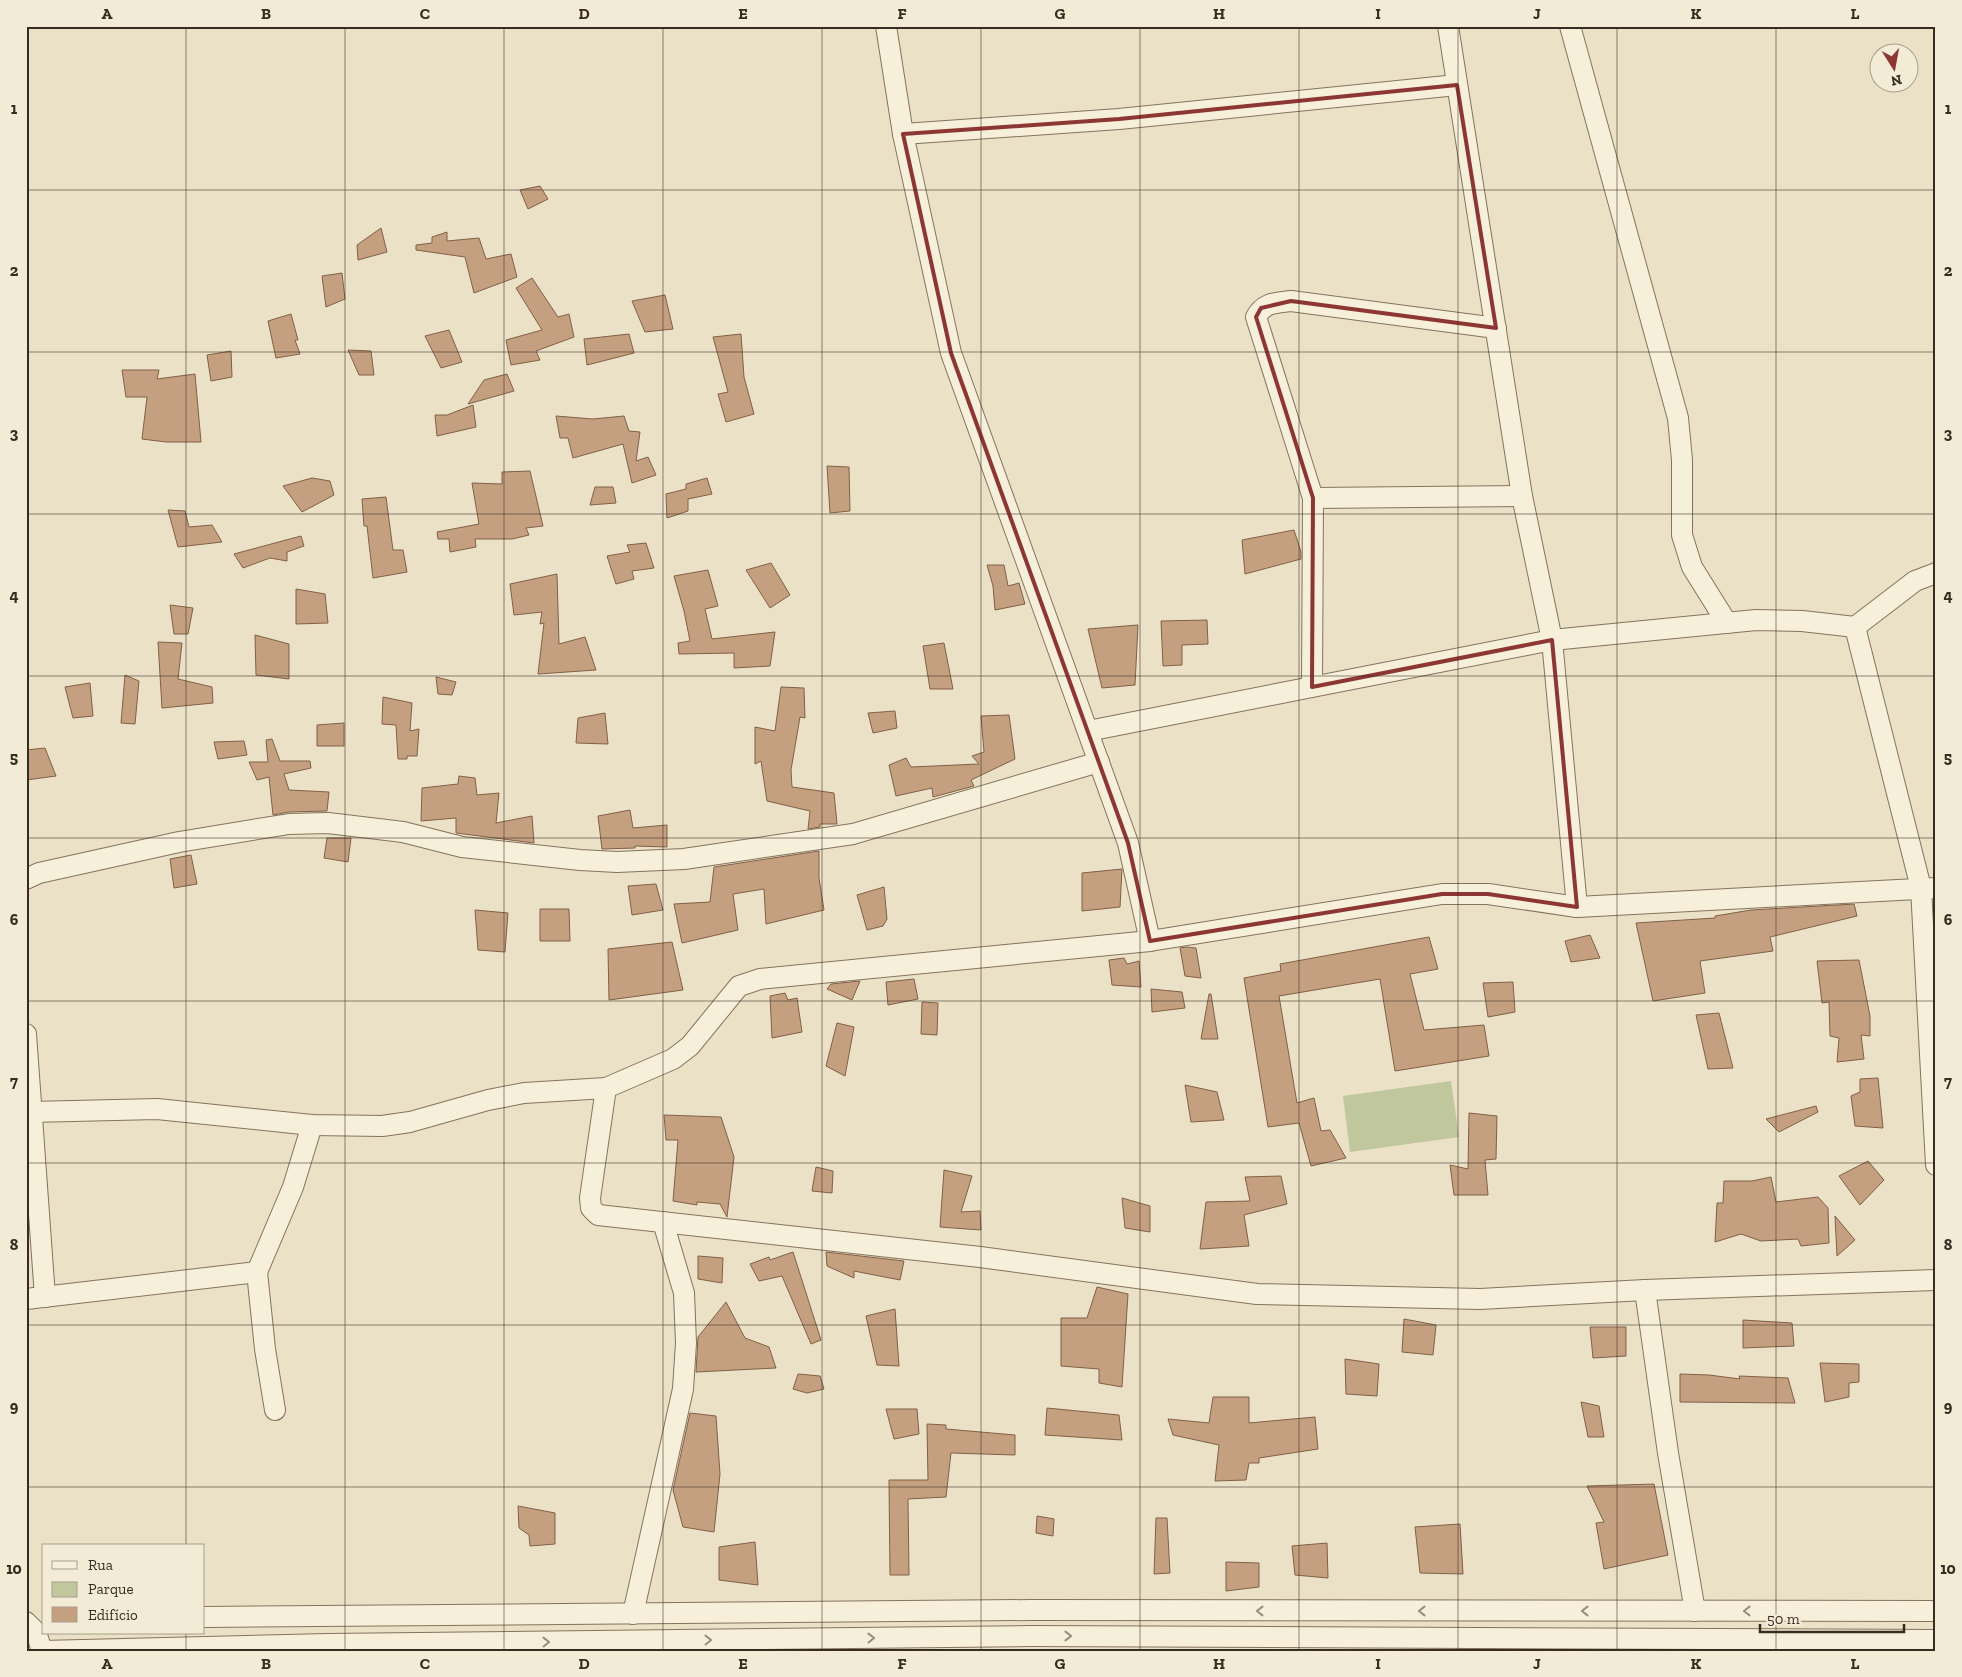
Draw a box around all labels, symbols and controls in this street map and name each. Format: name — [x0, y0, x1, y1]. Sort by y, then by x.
text: A — [102, 4, 113, 23]
text: B — [261, 4, 271, 23]
text: C — [420, 4, 430, 23]
text: D — [578, 4, 590, 23]
text: E — [738, 4, 748, 23]
text: F — [897, 4, 907, 23]
text: G — [1055, 4, 1066, 23]
text: H — [1213, 4, 1225, 23]
text: I — [1375, 4, 1381, 23]
text: J — [1533, 4, 1541, 23]
text: K — [1691, 4, 1702, 23]
text: L — [1851, 4, 1860, 23]
north arrow — [1870, 42, 1920, 92]
text: N — [1889, 71, 1903, 90]
text: 1 — [11, 99, 18, 118]
text: 1 — [1945, 99, 1952, 118]
text: 2 — [10, 261, 19, 280]
text: 2 — [1944, 261, 1953, 280]
text: 3 — [10, 424, 19, 443]
text: 3 — [1944, 424, 1953, 443]
text: 4 — [9, 586, 19, 605]
text: 4 — [1943, 586, 1953, 605]
text: 5 — [10, 748, 18, 767]
text: 5 — [1944, 748, 1952, 767]
text: 6 — [10, 910, 19, 929]
text: 6 — [1944, 910, 1953, 929]
text: 7 — [10, 1072, 18, 1091]
text: 7 — [1944, 1072, 1952, 1091]
text: 8 — [10, 1235, 19, 1254]
text: 8 — [1944, 1235, 1953, 1254]
text: 9 — [10, 1397, 19, 1416]
text: 9 — [1944, 1397, 1953, 1416]
legend — [42, 1544, 205, 1634]
text: Rua — [88, 1556, 113, 1574]
text: 10 — [6, 1559, 22, 1578]
text: 10 — [1940, 1559, 1956, 1578]
text: Parque — [88, 1580, 134, 1598]
scale bar — [1760, 1602, 1903, 1634]
text: Edifício — [88, 1606, 138, 1624]
one-way arrow — [1255, 1606, 1263, 1616]
one-way arrow — [1418, 1606, 1426, 1616]
one-way arrow — [1580, 1606, 1588, 1616]
one-way arrow — [1743, 1606, 1750, 1616]
text: 50 m — [1767, 1610, 1800, 1628]
one-way arrow — [1064, 1631, 1072, 1641]
one-way arrow — [867, 1633, 875, 1643]
one-way arrow — [704, 1635, 712, 1645]
one-way arrow — [542, 1636, 550, 1647]
text: A — [102, 1654, 113, 1673]
text: B — [261, 1654, 271, 1673]
text: C — [420, 1654, 430, 1673]
text: D — [578, 1654, 590, 1673]
text: E — [738, 1654, 748, 1673]
text: F — [897, 1654, 907, 1673]
text: G — [1055, 1654, 1066, 1673]
text: H — [1213, 1654, 1225, 1673]
text: I — [1375, 1654, 1381, 1673]
text: J — [1533, 1654, 1541, 1673]
text: K — [1691, 1654, 1702, 1673]
text: L — [1851, 1654, 1860, 1673]

